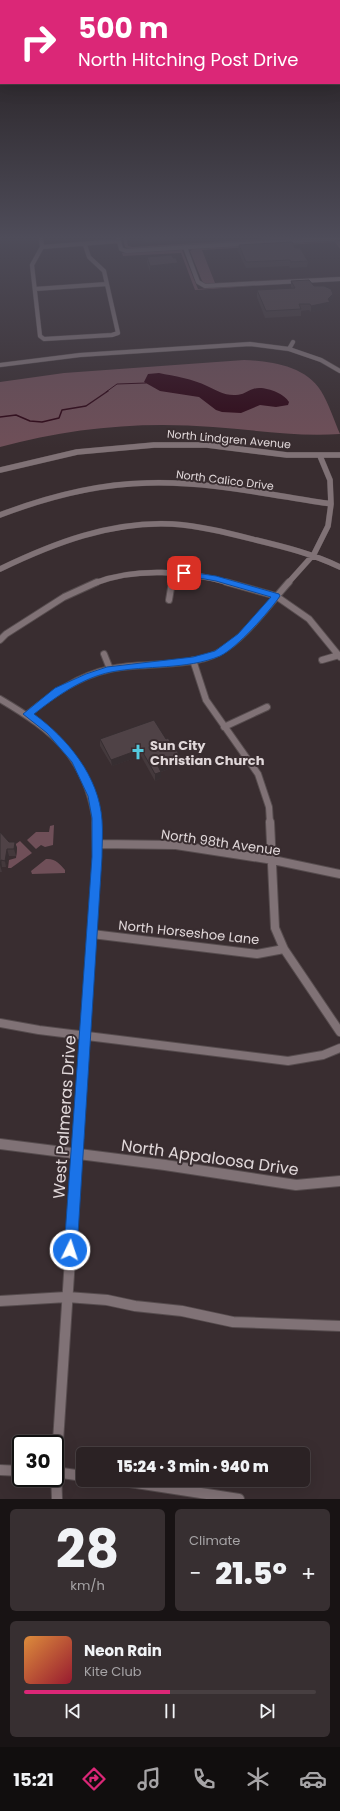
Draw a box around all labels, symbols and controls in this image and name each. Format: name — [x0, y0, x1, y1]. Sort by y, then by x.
text: 500 m — [78, 9, 168, 48]
icon: right — [12, 16, 64, 68]
text: North Hitching Post Drive — [78, 47, 298, 72]
street label: North Lindgren Avenue — [166, 426, 292, 452]
street label: North Calico Drive — [175, 466, 275, 494]
pin — [167, 556, 201, 590]
icon: arrive — [173, 562, 195, 584]
place label: Sun City Christian Church — [150, 736, 265, 770]
church icon: Sun City Christian Church — [129, 743, 147, 761]
street label: North 98th Avenue — [160, 825, 282, 860]
street label: North Horseshoe Lane — [118, 916, 260, 949]
street label: West Palmeras Drive — [47, 1034, 82, 1200]
street label: North Appaloosa Drive — [120, 1134, 300, 1181]
position arrow — [49, 1229, 91, 1271]
speed limit sign: 30 — [12, 1435, 64, 1487]
text: 15:24 · 3 min · 940 m — [117, 1456, 269, 1477]
text: 28 — [56, 1513, 119, 1586]
text: Climate — [189, 1531, 240, 1550]
text: 21.5° — [215, 1552, 287, 1595]
text: − — [189, 1558, 201, 1589]
text: + — [301, 1558, 316, 1589]
text: km/h — [70, 1576, 105, 1595]
text: Neon Rain — [84, 1640, 162, 1661]
text: Kite Club — [84, 1662, 142, 1681]
icon: previous — [62, 1700, 84, 1722]
icon: pause — [159, 1700, 181, 1722]
icon: next — [256, 1700, 278, 1722]
icon: directions — [80, 1765, 108, 1793]
icon: music — [135, 1765, 163, 1793]
icon: phone — [190, 1765, 218, 1793]
icon: climate — [244, 1765, 272, 1793]
icon: car — [299, 1765, 327, 1793]
text: 15:21 — [13, 1767, 54, 1792]

